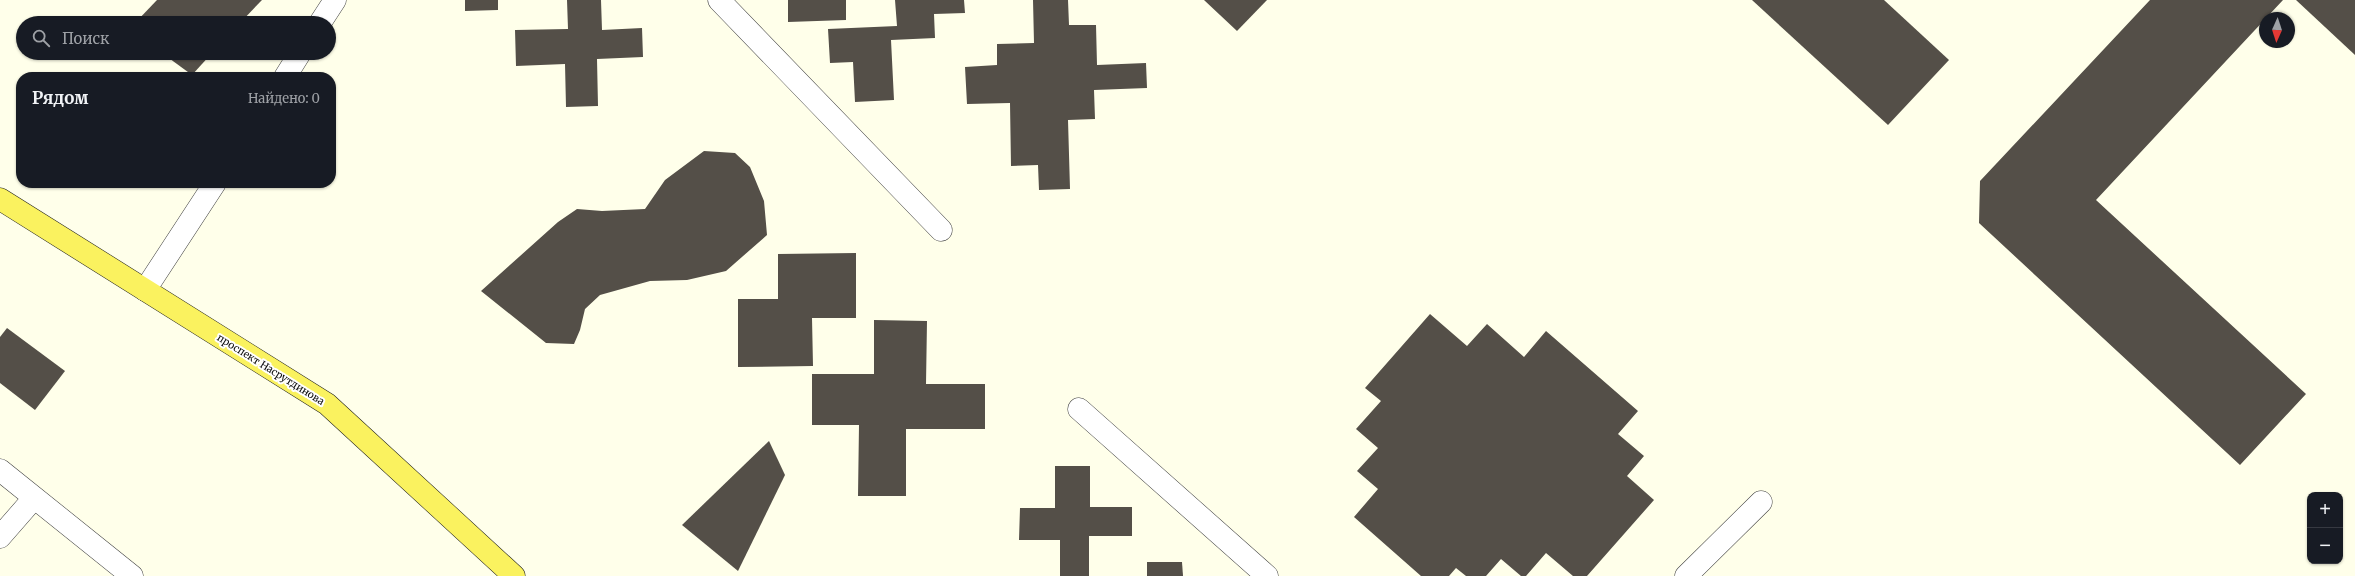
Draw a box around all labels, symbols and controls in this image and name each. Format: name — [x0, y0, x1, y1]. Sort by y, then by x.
north arrow — [2259, 12, 2295, 48]
search box — [16, 16, 336, 60]
icon: search — [30, 27, 52, 49]
text: Поиск — [62, 29, 109, 48]
text: Рядом — [32, 87, 88, 109]
text: Найдено: 0 — [248, 90, 320, 107]
street label: проспект Насрутдинова — [215, 331, 327, 408]
map controls — [2307, 492, 2343, 564]
button: + — [2307, 492, 2343, 528]
button: − — [2307, 528, 2343, 564]

